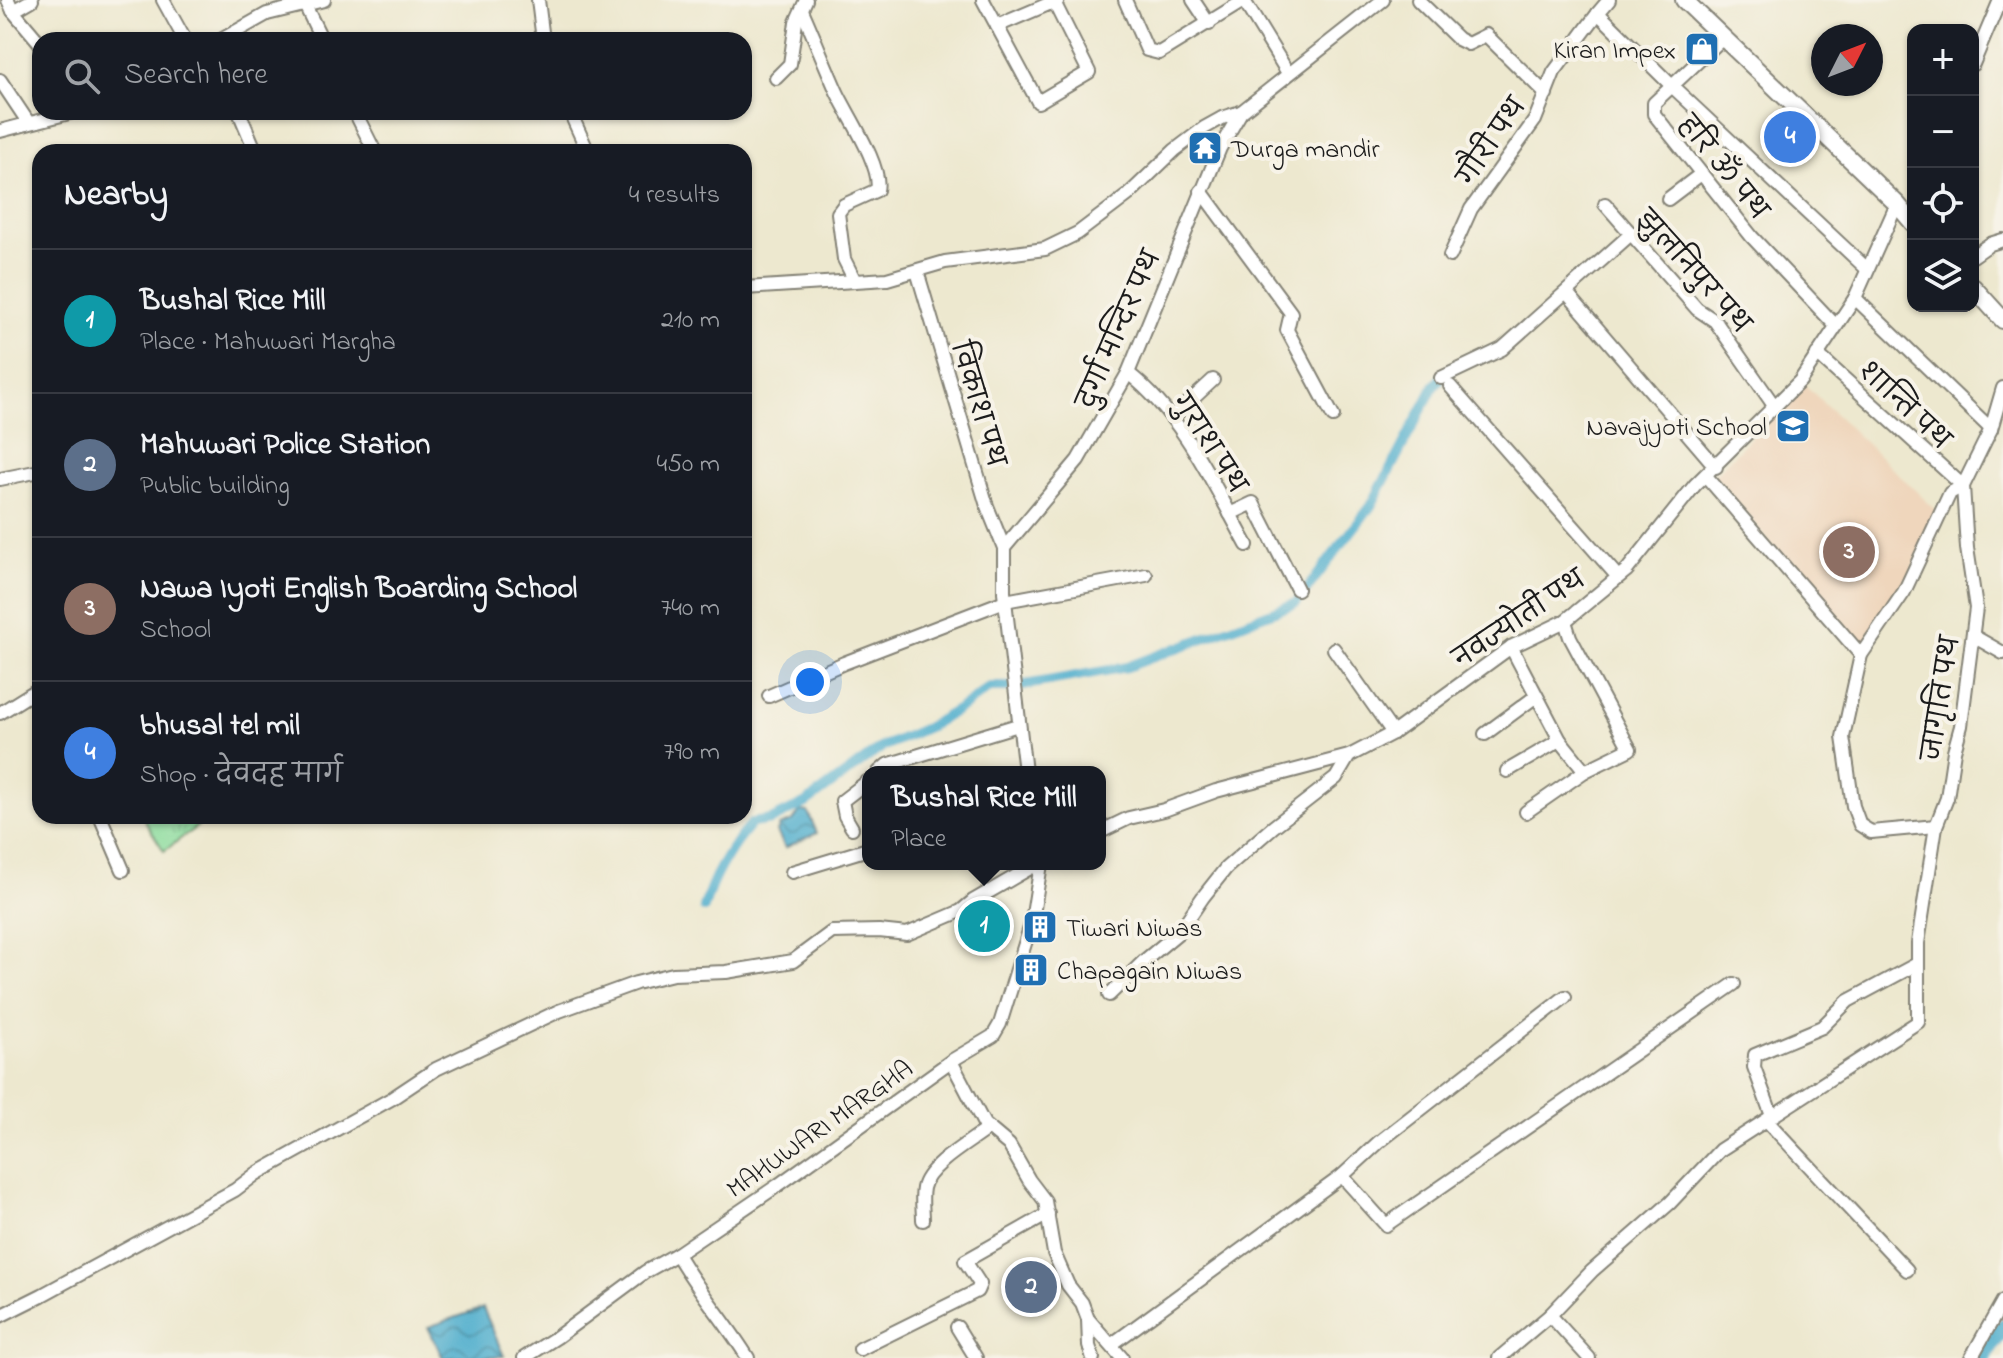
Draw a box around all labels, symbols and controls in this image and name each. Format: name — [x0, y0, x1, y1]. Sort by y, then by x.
north arrow — [1811, 24, 1883, 96]
map controls — [1907, 24, 1979, 312]
button: + — [1907, 24, 1979, 96]
shop icon: Kiran Impex — [1683, 30, 1721, 68]
search box — [32, 32, 752, 120]
place label: Kiran Impex — [1554, 33, 1676, 71]
icon: search — [60, 54, 104, 98]
text: Search here — [124, 54, 268, 98]
street label: गौरी पथ — [1443, 85, 1538, 196]
button: − — [1907, 96, 1979, 168]
street label: हरि ॐ पथ — [1666, 104, 1780, 231]
pin: 4 — [1764, 107, 1816, 167]
temple icon: Durga mandir — [1186, 129, 1224, 167]
place label: Durga mandir — [1230, 132, 1381, 170]
button: locate — [1907, 168, 1979, 240]
text: Nearby — [64, 171, 168, 221]
text: 4 results — [629, 177, 720, 215]
street label: झुलनिपुर पथ — [1624, 199, 1762, 345]
button: layers — [1907, 240, 1979, 312]
street label: दुर्गा मन्दिर पथ — [1065, 242, 1173, 417]
text: Bushal Rice Mill — [140, 280, 325, 324]
text: 1 — [86, 302, 94, 340]
text: 210 m — [661, 302, 720, 340]
text: Place · Mahuwari Margha — [140, 324, 396, 362]
street label: विकाश पथ — [939, 335, 1018, 474]
street label: शान्ति पथ — [1848, 351, 1962, 461]
street label: गुराश पथ — [1160, 385, 1255, 504]
school or university icon: Navajyoti School — [1774, 407, 1812, 445]
place label: Navajyoti School — [1586, 410, 1767, 448]
text: Mahuwari Police Station — [140, 424, 430, 468]
text: 2 — [84, 446, 96, 484]
text: 450 m — [657, 446, 720, 484]
text: Public building — [140, 468, 290, 506]
pin: 3 — [1823, 522, 1875, 582]
street label: नवज्योती पथ — [1443, 558, 1596, 680]
text: Nawa Iyoti English Boarding School — [140, 568, 577, 612]
text: 3 — [85, 590, 95, 628]
text: 740 m — [661, 590, 720, 628]
text: School — [140, 612, 211, 650]
street label: जागृति पथ — [1910, 631, 1972, 765]
your location — [790, 662, 830, 702]
text: bhusal tel mil — [140, 705, 300, 749]
text: 4 — [85, 734, 95, 772]
text: 790 m — [664, 734, 720, 772]
text: Shop · देवदह मार्ग — [140, 757, 343, 795]
popup — [862, 766, 1106, 870]
text: Bushal Rice Mill — [891, 777, 1077, 821]
text: Place — [891, 821, 946, 859]
pin: 1 — [958, 896, 1010, 956]
building icon: Tiwari Niwas — [1021, 908, 1059, 946]
place label: Tiwari Niwas — [1066, 911, 1202, 949]
building icon: Chapagain Niwas — [1012, 951, 1050, 989]
place label: Chapagain Niwas — [1057, 954, 1242, 992]
street label: MAHUWARI MARGHA — [720, 1052, 922, 1209]
pin: 2 — [1005, 1257, 1057, 1317]

